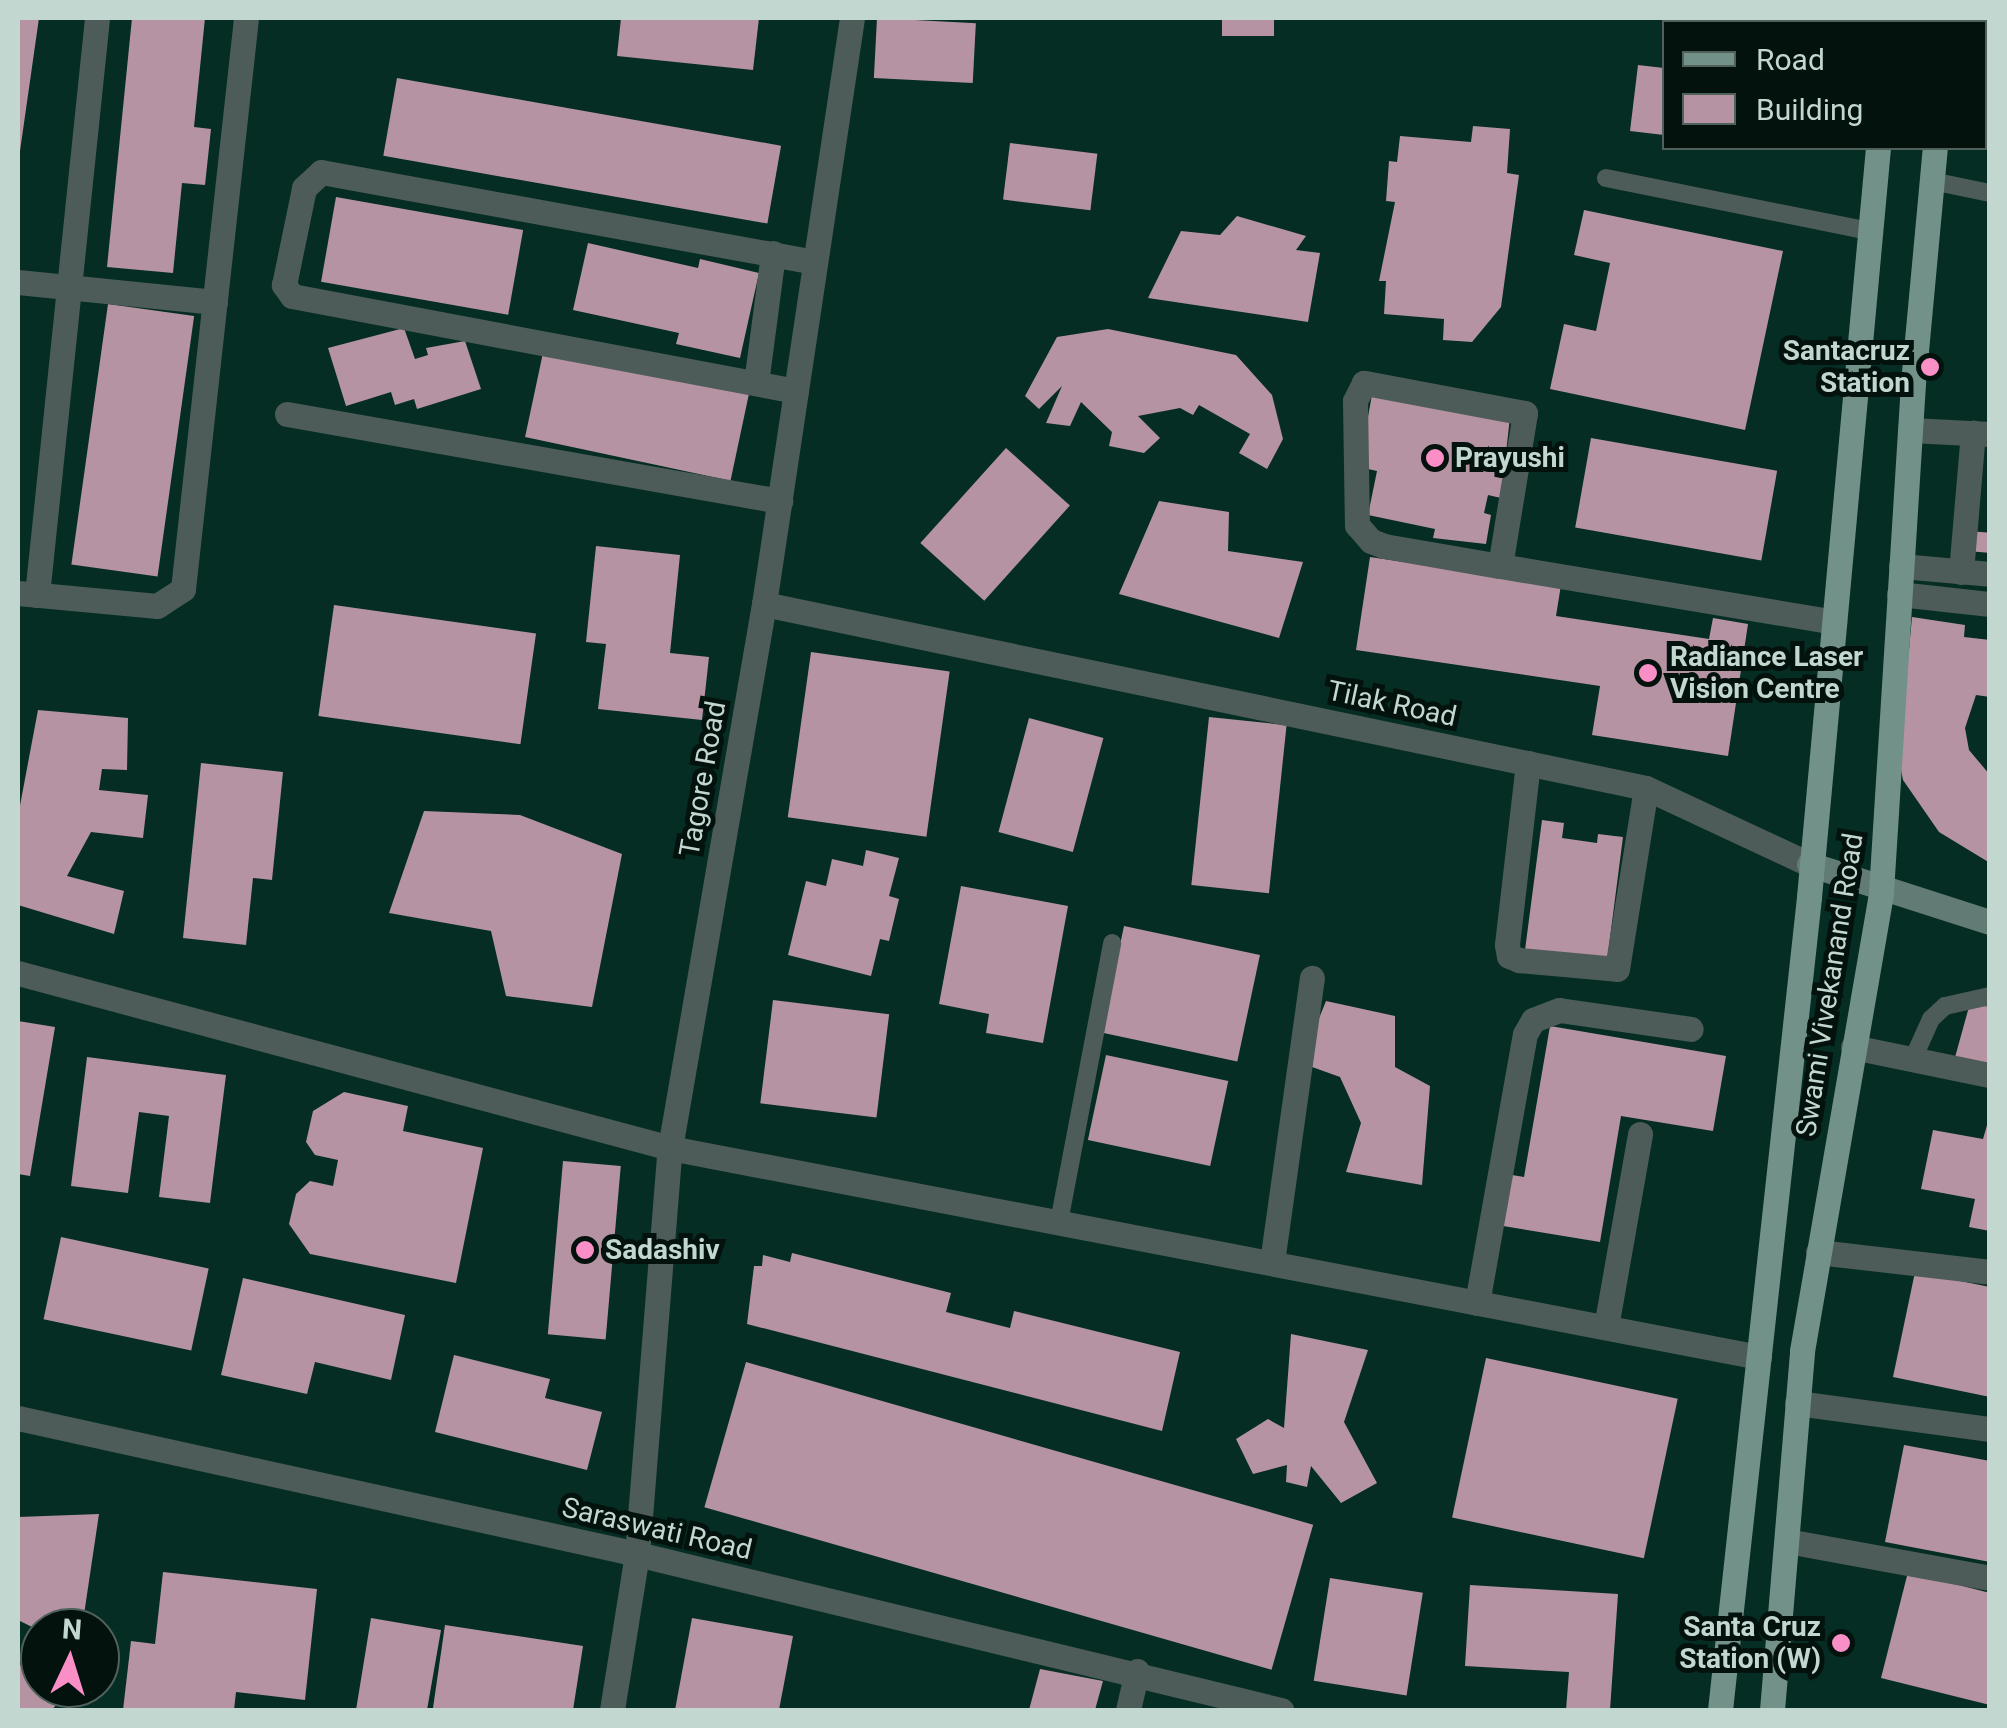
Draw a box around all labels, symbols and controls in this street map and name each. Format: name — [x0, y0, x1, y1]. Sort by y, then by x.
legend — [1662, 20, 1987, 150]
text: Road — [1756, 42, 1825, 77]
text: Building — [1756, 92, 1863, 127]
place label: Santacruz Station — [1783, 334, 1910, 400]
marker: Santacruz Station — [1919, 356, 1941, 378]
place label: Prayushi — [1455, 441, 1565, 475]
marker: Prayushi — [1424, 447, 1446, 469]
place label: Radiance Laser Vision Centre — [1670, 640, 1863, 706]
marker: Radiance Laser Vision Centre — [1635, 660, 1661, 686]
street label: Tilak Road — [1324, 674, 1460, 734]
street label: Tagore Road — [673, 699, 733, 859]
street label: Swami Vivekanand Road — [1789, 831, 1871, 1139]
place label: Sadashiv — [605, 1233, 720, 1267]
marker: Sadashiv — [574, 1239, 596, 1261]
street label: Saraswati Road — [559, 1491, 755, 1567]
north arrow — [20, 1608, 120, 1708]
place label: Santa Cruz Station (W) — [1679, 1610, 1821, 1676]
text: N — [61, 1612, 83, 1647]
marker: Santa Cruz Station (W) — [1830, 1632, 1852, 1654]

